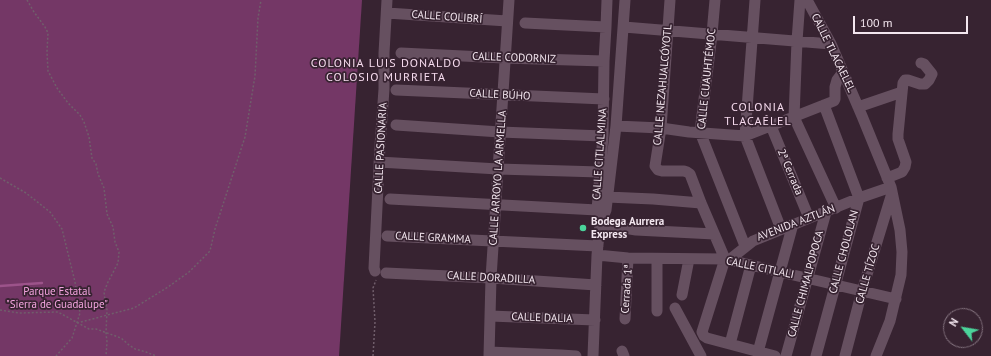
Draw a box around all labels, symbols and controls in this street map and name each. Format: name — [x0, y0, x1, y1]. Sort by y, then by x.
street label: CALLE COLIBRÍ — [411, 8, 483, 26]
scale bar — [855, 8, 970, 34]
street label: CALLE TLACAELEL — [808, 11, 858, 95]
text: 100 m — [860, 15, 893, 30]
street label: CALLE NEZAHUALCÓYOTL — [651, 24, 675, 146]
street label: CALLE CUAUHTÉMOC — [695, 28, 719, 130]
street label: CALLE CODORNIZ — [472, 50, 556, 66]
district label: COLONIA LUIS DONALDO COLOSIO MURRIETA — [311, 57, 461, 85]
street label: CALLE BÚHO — [469, 87, 531, 103]
district label: COLONIA TLACAÉLEL — [724, 101, 792, 129]
street label: CALLE PASIONARIA — [372, 102, 390, 194]
street label: CALLE CITLALMINA — [590, 108, 610, 200]
street label: CALLE ARROYO LA ARMELLA — [487, 110, 509, 246]
street label: 2ª Cerrada — [774, 147, 806, 197]
street label: AVENIDA AZTLÁN — [755, 202, 837, 244]
street label: CALLE CHOLOLAN — [827, 209, 861, 295]
place label: Bodega Aurrera Express — [591, 215, 664, 241]
marker: Bodega Aurrera Express — [578, 223, 588, 233]
street label: CALLE GRAMMA — [395, 229, 471, 247]
street label: CALLE CHIMALPOPOCA — [785, 229, 827, 339]
street label: CALLE TÍZOC — [853, 243, 883, 305]
street label: CALLE CITLALI — [725, 254, 795, 282]
street label: Cerrada 1ª — [619, 264, 635, 314]
street label: CALLE DORADILLA — [447, 269, 535, 287]
park label: Parque Estatal "Sierra de Guadalupe" — [6, 285, 108, 311]
north arrow — [943, 308, 983, 348]
street label: CALLE DALIA — [511, 310, 573, 326]
text: N — [946, 316, 961, 329]

